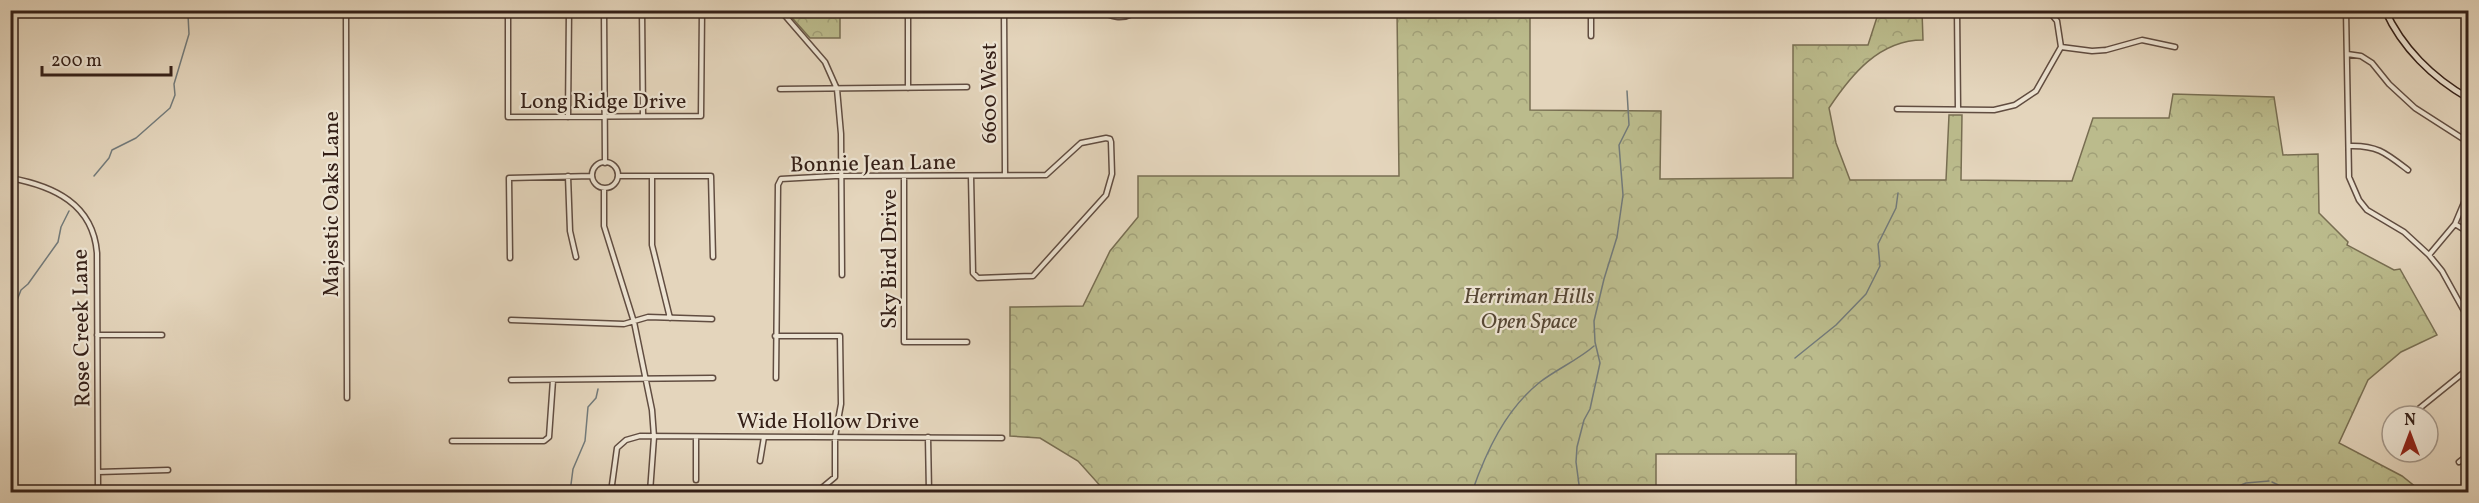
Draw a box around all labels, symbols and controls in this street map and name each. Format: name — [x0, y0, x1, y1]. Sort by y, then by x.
scale bar — [42, 39, 171, 77]
street label: 6600 West — [975, 42, 1006, 143]
text: 200 m — [51, 49, 102, 74]
street label: Long Ridge Drive — [520, 87, 686, 118]
street label: Majestic Oaks Lane — [317, 111, 348, 297]
street label: Bonnie Jean Lane — [790, 148, 956, 181]
street label: Sky Bird Drive — [875, 189, 906, 329]
street label: Rose Creek Lane — [66, 249, 99, 407]
park label: Herriman Hills Open Space — [1464, 282, 1594, 338]
north arrow — [2380, 404, 2440, 464]
street label: Wide Hollow Drive — [737, 407, 919, 438]
text: N — [2404, 410, 2416, 432]

